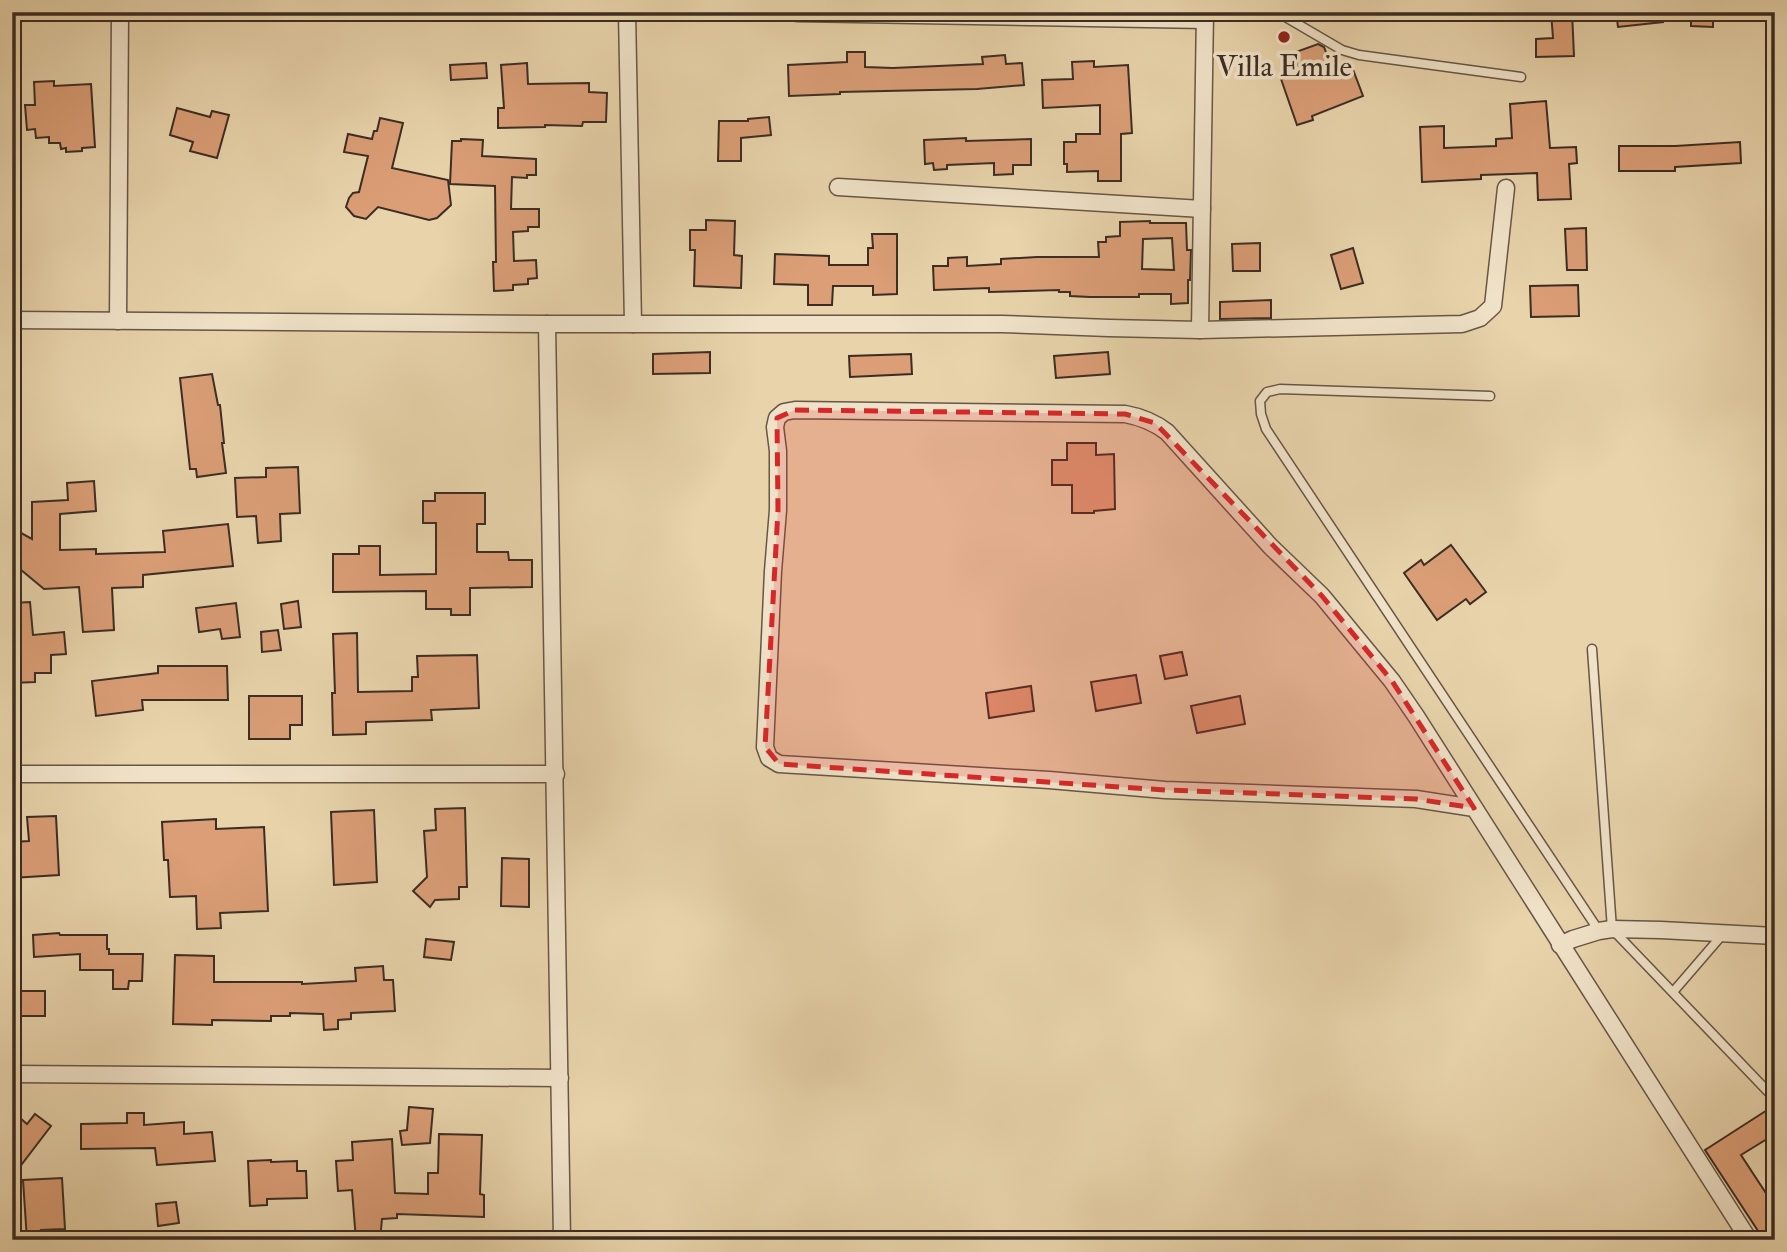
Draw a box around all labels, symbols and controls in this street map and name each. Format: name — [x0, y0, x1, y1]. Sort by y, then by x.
marker: Villa Emile — [1276, 29, 1292, 45]
place label: Villa Emile — [1216, 48, 1352, 85]

